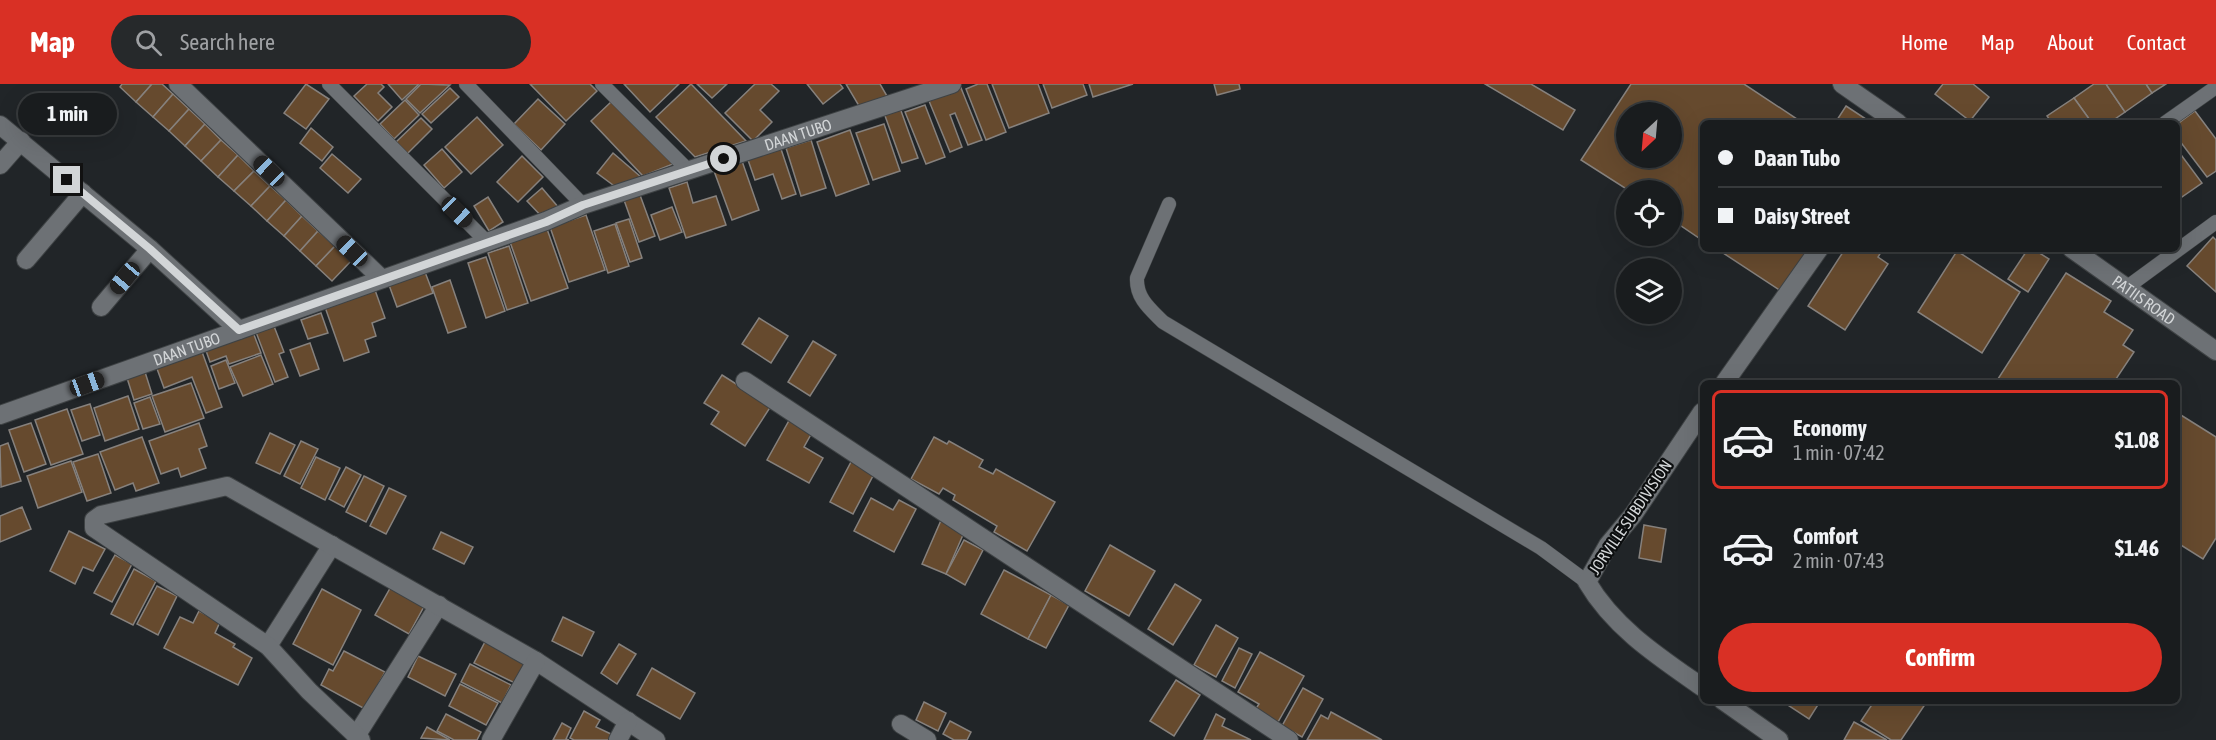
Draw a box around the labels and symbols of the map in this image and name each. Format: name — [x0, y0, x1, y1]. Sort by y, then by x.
callout: 1 min — [17, 93, 116, 135]
north arrow — [1616, 102, 1682, 168]
street label: DAAN TUBO — [762, 115, 834, 154]
route start — [710, 145, 737, 172]
car — [250, 152, 288, 190]
route end — [53, 166, 80, 193]
car — [438, 193, 476, 231]
car — [333, 232, 371, 270]
car — [107, 258, 143, 298]
street label: PATIIS ROAD — [2109, 272, 2179, 328]
street label: DAAN TUBO — [151, 329, 222, 369]
car — [67, 369, 107, 399]
street label: JORVILLE SUBDIVISION — [1585, 456, 1675, 578]

